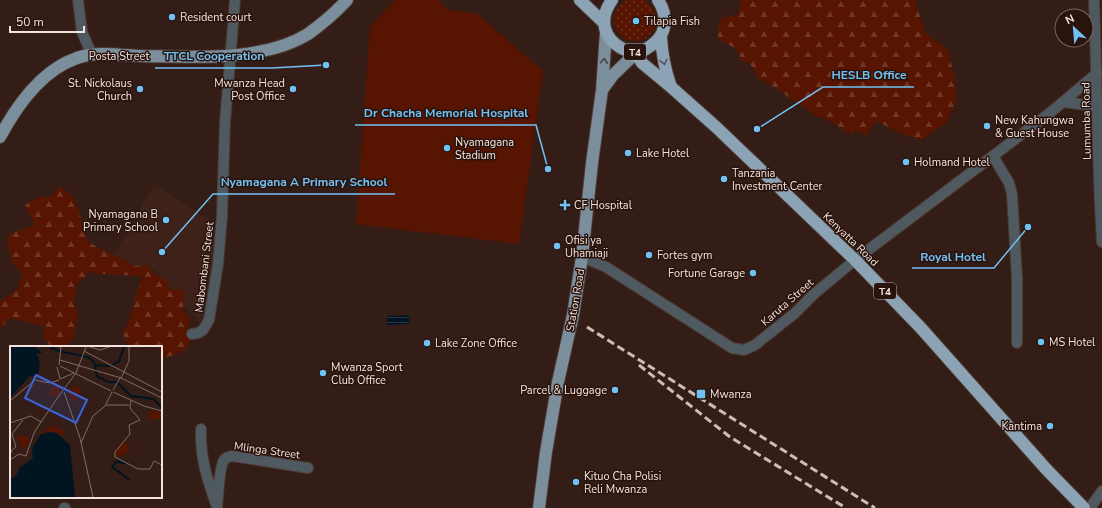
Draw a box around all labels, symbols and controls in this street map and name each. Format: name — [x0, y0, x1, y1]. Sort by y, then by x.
scale bar — [10, 8, 84, 34]
north arrow — [1054, 8, 1094, 48]
place label: Resident court — [180, 10, 252, 25]
text: N — [1063, 11, 1077, 28]
marker: Resident court — [167, 12, 177, 22]
text: 50 m — [16, 14, 44, 30]
place label: Tilapia Fish — [644, 14, 700, 29]
marker: Tilapia Fish — [631, 16, 641, 26]
callout: TTCL Cooperation — [155, 44, 272, 68]
road number: T4 — [624, 44, 646, 60]
text: TTCL Cooperation — [164, 48, 264, 64]
street label: Posta Street — [89, 49, 149, 64]
one-way arrow — [599, 58, 608, 64]
one-way arrow — [659, 59, 667, 65]
callout: HESLB Office — [823, 63, 914, 87]
text: HESLB Office — [831, 67, 907, 83]
place label: St. Nickolaus Church — [68, 76, 132, 104]
place label: Mwanza Head Post Office — [214, 76, 285, 104]
street label: Lumumba Road — [1078, 82, 1095, 160]
marker: St. Nickolaus Church — [135, 84, 145, 94]
marker: Mwanza Head Post Office — [288, 84, 298, 94]
callout: Dr Chacha Memorial Hospital — [355, 101, 536, 125]
text: Dr Chacha Memorial Hospital — [364, 105, 528, 121]
place label: New Kahungwa & Guest House — [995, 113, 1074, 141]
marker: New Kahungwa & Guest House — [982, 121, 992, 131]
place label: Nyamagana Stadium — [455, 135, 514, 163]
marker: Nyamagana Stadium — [442, 143, 452, 153]
place label: Lake Hotel — [636, 146, 690, 161]
marker: Lake Hotel — [623, 148, 633, 158]
place label: Holmand Hotel — [914, 155, 991, 170]
marker: Holmand Hotel — [901, 157, 911, 167]
place label: Tanzania Investment Center — [732, 166, 822, 194]
callout: Nyamagana A Primary School — [213, 170, 395, 194]
text: Nyamagana A Primary School — [221, 174, 388, 190]
marker: Tanzania Investment Center — [719, 174, 729, 184]
place label: CF Hospital — [574, 198, 633, 213]
marker: CF Hospital — [559, 199, 571, 211]
place label: Nyamagana B Primary School — [83, 207, 159, 235]
street label: Kenyatta Road — [820, 209, 882, 270]
marker: Nyamagana B Primary School — [161, 215, 171, 225]
street label: Mabombani Street — [192, 221, 218, 313]
place label: Ofisi ya Uhamiaji — [565, 233, 608, 261]
marker: Ofisi ya Uhamiaji — [552, 241, 562, 251]
callout: Royal Hotel — [912, 244, 994, 268]
place label: Fortes gym — [657, 248, 712, 263]
text: Royal Hotel — [920, 249, 986, 265]
marker: Fortes gym — [644, 250, 654, 260]
place label: Fortune Garage — [668, 266, 745, 281]
street label: Station Road — [563, 267, 588, 333]
marker: Fortune Garage — [748, 268, 758, 278]
street label: Karuta Street — [758, 275, 817, 329]
road number: T4 — [874, 283, 896, 299]
place label: MS Hotel — [1049, 335, 1096, 350]
place label: Lake Zone Office — [435, 336, 517, 351]
marker: MS Hotel — [1036, 337, 1046, 347]
marker: Lake Zone Office — [422, 338, 432, 348]
inset map — [10, 346, 162, 498]
place label: Mwanza Sport Club Office — [331, 360, 403, 388]
marker: Mwanza Sport Club Office — [318, 368, 328, 378]
place label: Parcel & Luggage — [520, 383, 607, 398]
marker: Parcel & Luggage — [610, 385, 620, 395]
place label: Mwanza — [710, 387, 752, 402]
marker: Mwanza — [695, 388, 707, 400]
place label: Kantima — [1001, 419, 1042, 434]
marker: Kantima — [1045, 421, 1055, 431]
street label: Mlinga Street — [233, 438, 301, 463]
place label: Kituo Cha Polisi Reli Mwanza — [584, 469, 661, 497]
marker: Kituo Cha Polisi Reli Mwanza — [571, 477, 581, 487]

